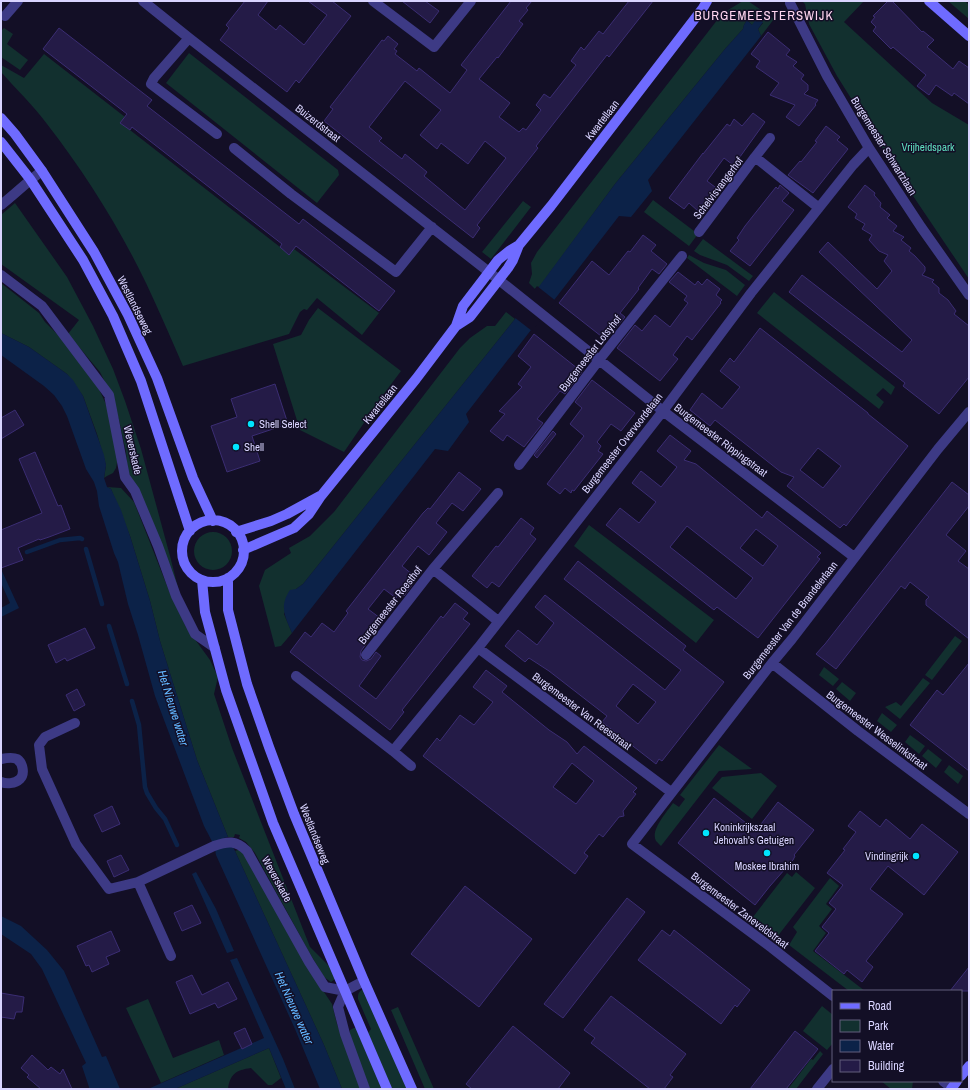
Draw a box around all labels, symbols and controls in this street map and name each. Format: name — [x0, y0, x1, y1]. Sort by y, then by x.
district label: BURGEMEESTERSWIJK — [694, 7, 834, 24]
street label: Burgemeester Schwartzlaan — [848, 94, 920, 198]
street label: Kwartellaan — [582, 97, 622, 143]
street label: Buizerdstraat — [293, 101, 344, 145]
park label: Vrijheidspark — [902, 140, 955, 154]
street label: Schelvisvangerhof — [690, 154, 746, 222]
street label: Westlandseweg — [114, 274, 156, 336]
street label: Burgemeester Lotsyhof — [556, 312, 625, 394]
street label: Kwartellaan — [360, 381, 400, 427]
street label: Burgemeester Overvoordelaan — [579, 390, 665, 496]
street label: Burgemeester Rippingstraat — [672, 400, 771, 480]
place label: Shell Select — [259, 417, 307, 431]
marker: Shell Select — [246, 419, 256, 429]
street label: Weverskade — [121, 424, 145, 476]
place label: Shell — [244, 440, 264, 454]
marker: Shell — [231, 442, 241, 452]
street label: Burgemeester Van de Brandelerlaan — [740, 558, 840, 682]
street label: Burgemeester Roesthof — [355, 563, 425, 647]
water label: Het Nieuwe water — [154, 668, 192, 748]
street label: Burgemeester Van Reesstraat — [530, 669, 635, 753]
street label: Burgemeester Wesselinkstraat — [824, 687, 931, 773]
street label: Westlandseweg — [297, 802, 333, 866]
place label: Koninkrijkszaal Jehovah's Getuigen — [714, 820, 794, 847]
marker: Koninkrijkszaal Jehovah's Getuigen — [701, 828, 711, 838]
marker: Moskee Ibrahim — [762, 848, 772, 858]
place label: Vindingrijk — [865, 849, 908, 863]
marker: Vindingrijk — [911, 851, 921, 861]
street label: Weverskade — [259, 854, 295, 904]
place label: Moskee Ibrahim — [735, 859, 799, 873]
street label: Burgemeester Zaneveldstraat — [688, 869, 792, 952]
water label: Het Nieuwe water — [271, 969, 318, 1048]
legend — [832, 990, 962, 1082]
text: Road — [868, 998, 892, 1014]
text: Park — [868, 1018, 888, 1034]
text: Water — [868, 1038, 895, 1054]
text: Building — [868, 1058, 905, 1074]

